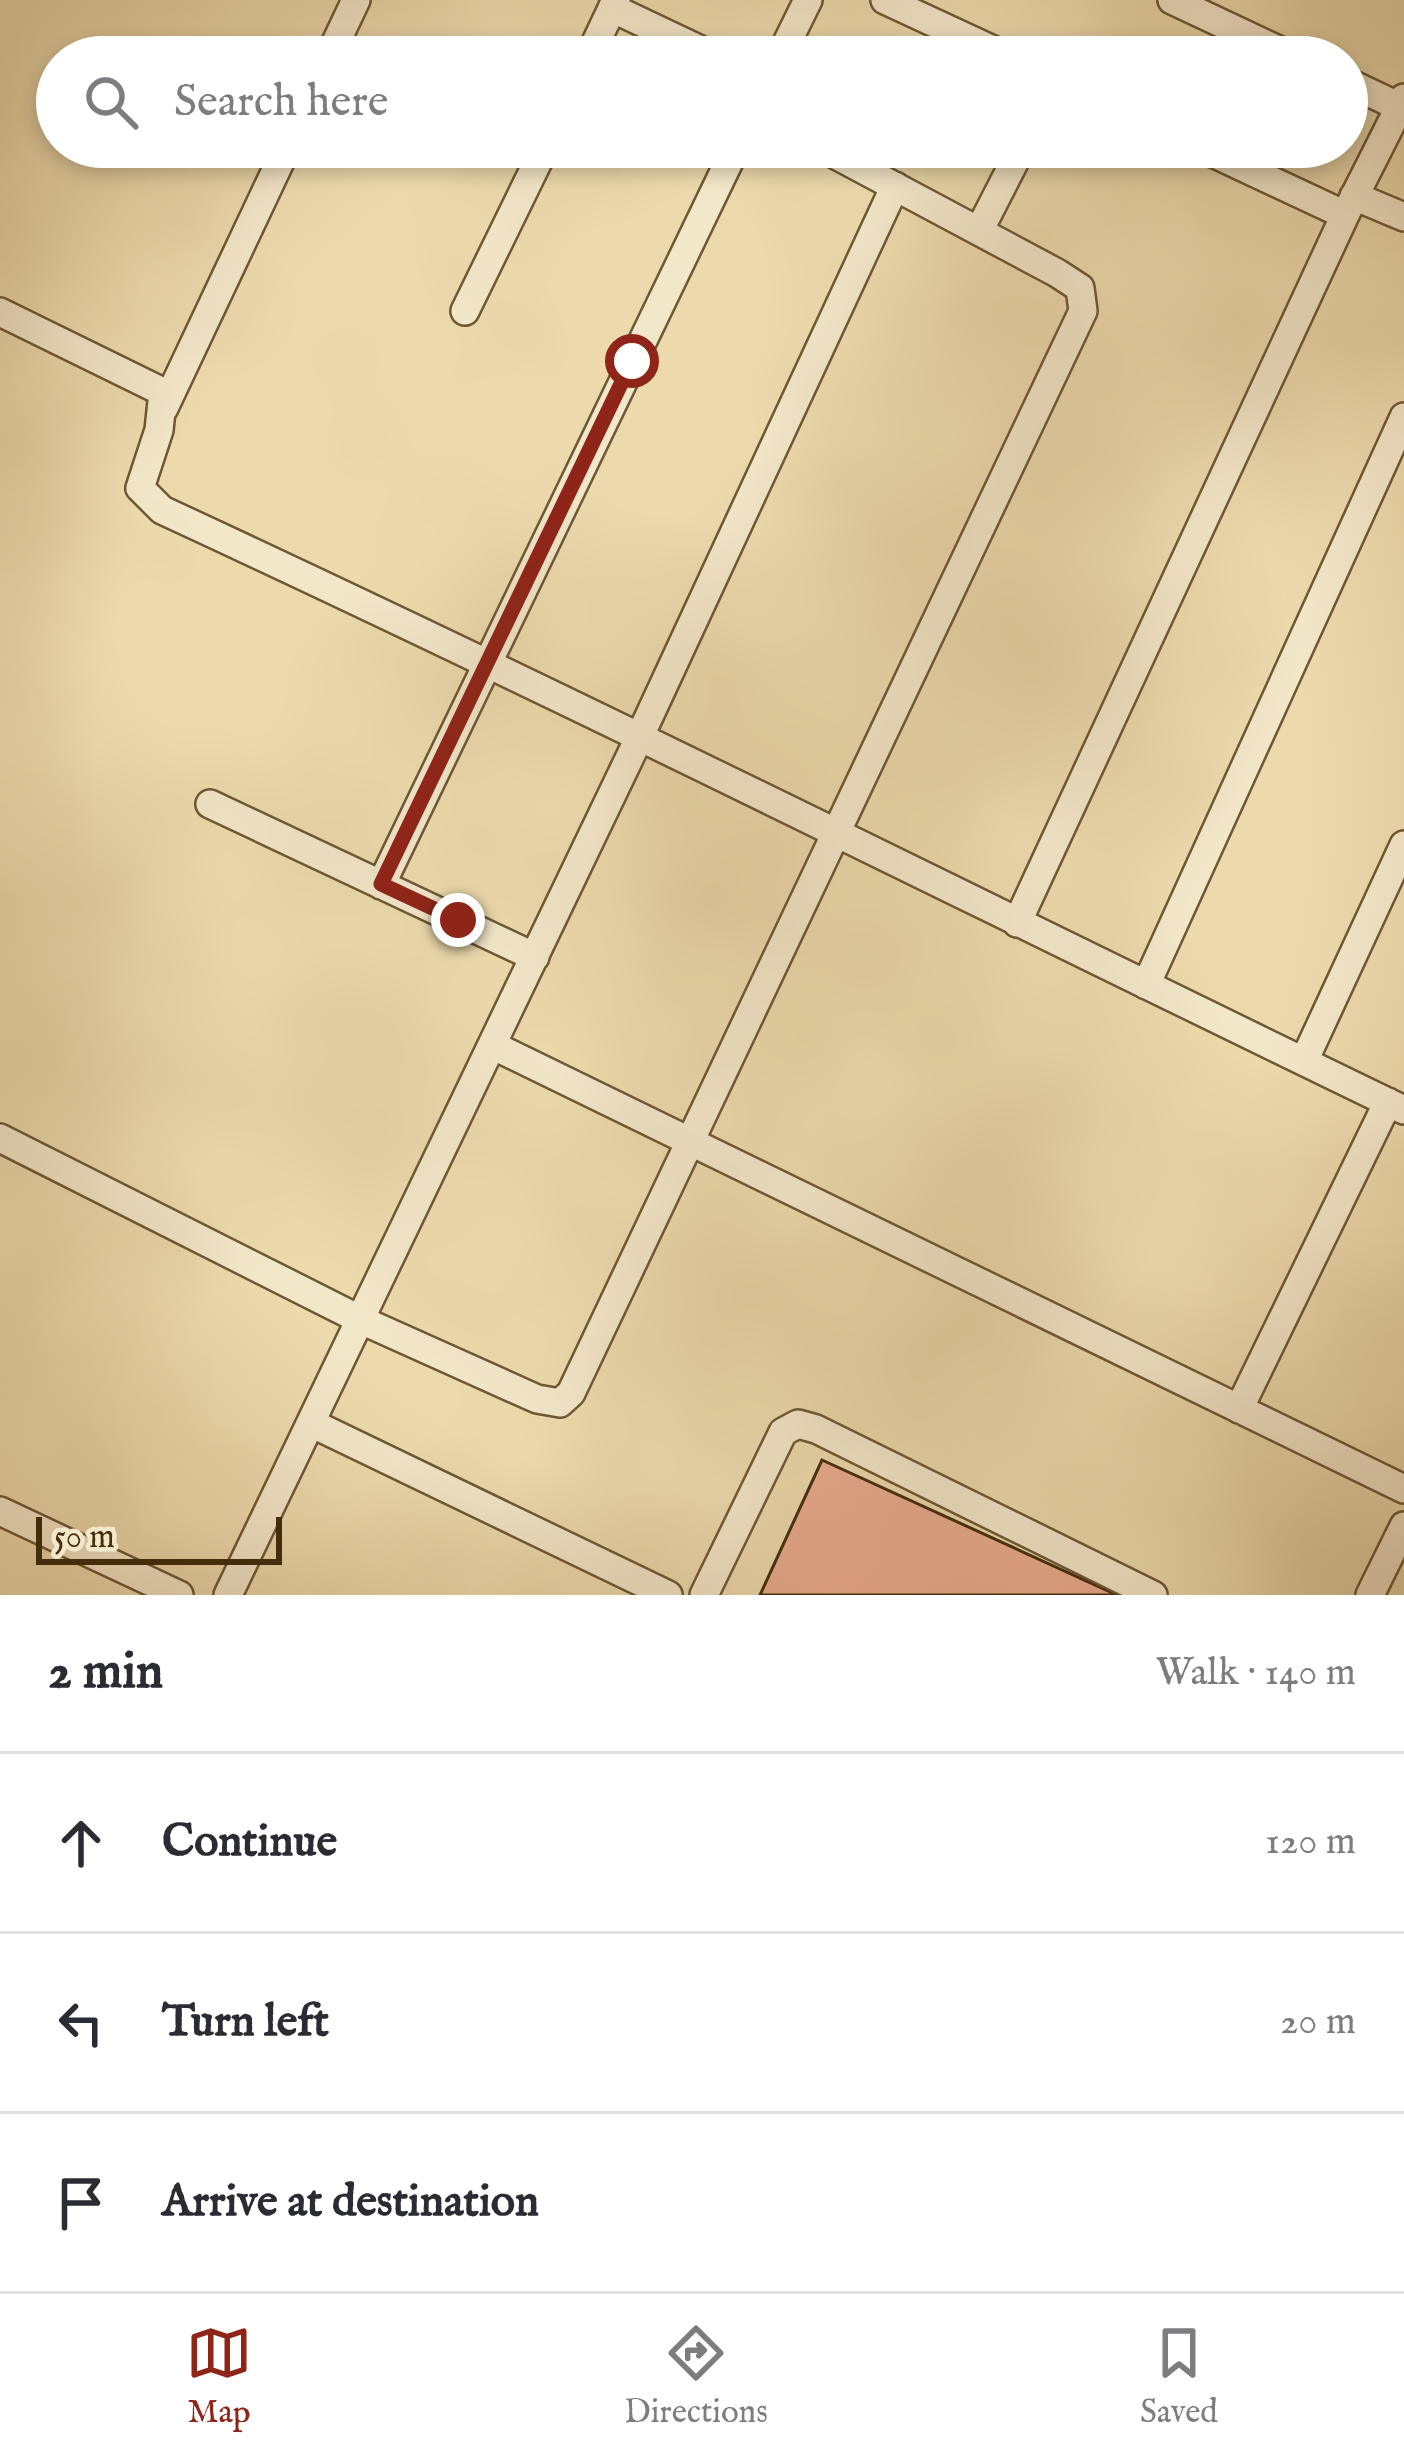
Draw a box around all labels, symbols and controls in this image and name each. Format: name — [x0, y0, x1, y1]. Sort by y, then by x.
search box — [36, 36, 1368, 168]
icon: search — [78, 69, 144, 135]
text: Search here — [174, 74, 388, 131]
route start — [605, 334, 659, 388]
route end — [431, 893, 485, 947]
scale bar — [36, 1511, 282, 1564]
text: 50 m — [54, 1517, 115, 1559]
text: 2 min — [48, 1641, 163, 1706]
text: Walk · 140 m — [1156, 1649, 1356, 1698]
icon: ahead — [48, 1810, 114, 1876]
text: Continue — [162, 1814, 337, 1871]
text: 120 m — [1265, 1818, 1356, 1867]
icon: left — [48, 1990, 114, 2056]
text: Turn left — [162, 1994, 329, 2051]
text: 20 m — [1280, 1998, 1356, 2047]
icon: arrive — [48, 2170, 114, 2236]
text: Arrive at destination — [162, 2174, 539, 2231]
tab: Map — [186, 2320, 252, 2434]
tab: Directions — [624, 2320, 768, 2434]
tab: Saved — [1140, 2320, 1218, 2434]

